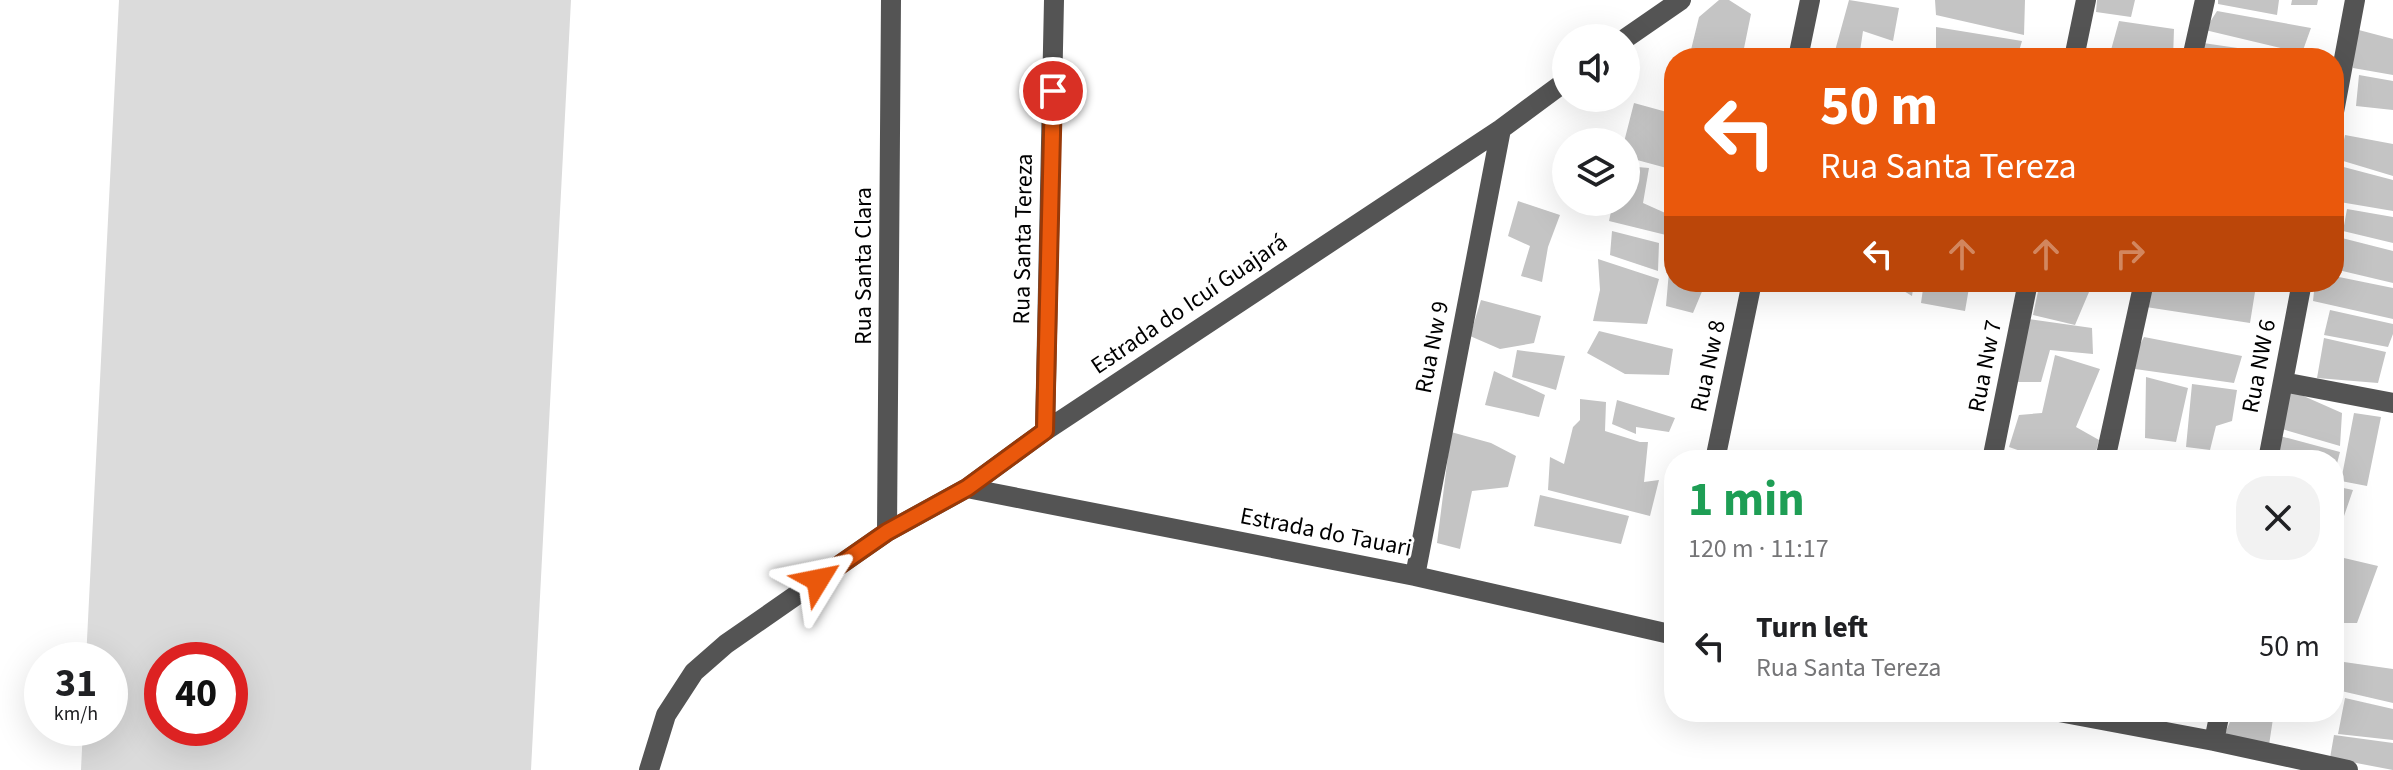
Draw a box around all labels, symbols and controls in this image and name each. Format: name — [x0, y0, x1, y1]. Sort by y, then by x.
map controls — [1552, 24, 1640, 216]
button: sound — [1552, 24, 1640, 112]
pin — [1019, 57, 1087, 125]
text: 50 m — [1820, 67, 1938, 146]
icon: arrive — [1031, 69, 1075, 113]
icon: left — [1688, 80, 1792, 184]
button: layers — [1552, 128, 1640, 216]
text: Rua Santa Tereza — [1820, 141, 2077, 192]
street label: Rua Santa Tereza — [1004, 153, 1042, 325]
street label: Rua Santa Clara — [846, 187, 881, 345]
street label: Estrada do Icuí Guajará — [1084, 225, 1294, 383]
icon: left — [1856, 232, 1900, 276]
icon: ahead — [1940, 232, 1984, 276]
icon: ahead — [2024, 232, 2068, 276]
icon: right — [2108, 232, 2152, 276]
street label: Rua Nw 9 — [1406, 298, 1458, 396]
street label: Rua NW 6 — [2233, 316, 2285, 416]
street label: Rua Nw 8 — [1681, 317, 1735, 415]
street label: Rua Nw 7 — [1959, 317, 2011, 415]
text: 1 min — [1688, 466, 1805, 534]
button: close — [2236, 476, 2320, 560]
street label: Estrada do Tauari — [1237, 498, 1415, 566]
text: 120 m · 11:17 — [1688, 530, 1829, 567]
position arrow — [776, 538, 860, 622]
text: Turn left — [1756, 606, 1868, 649]
icon: left — [1688, 624, 1732, 668]
text: 50 m — [2259, 625, 2320, 668]
speed limit sign: 40 — [144, 642, 248, 746]
text: Rua Santa Tereza — [1756, 649, 1941, 686]
text: 31 — [55, 655, 97, 712]
text: km/h — [54, 700, 98, 728]

